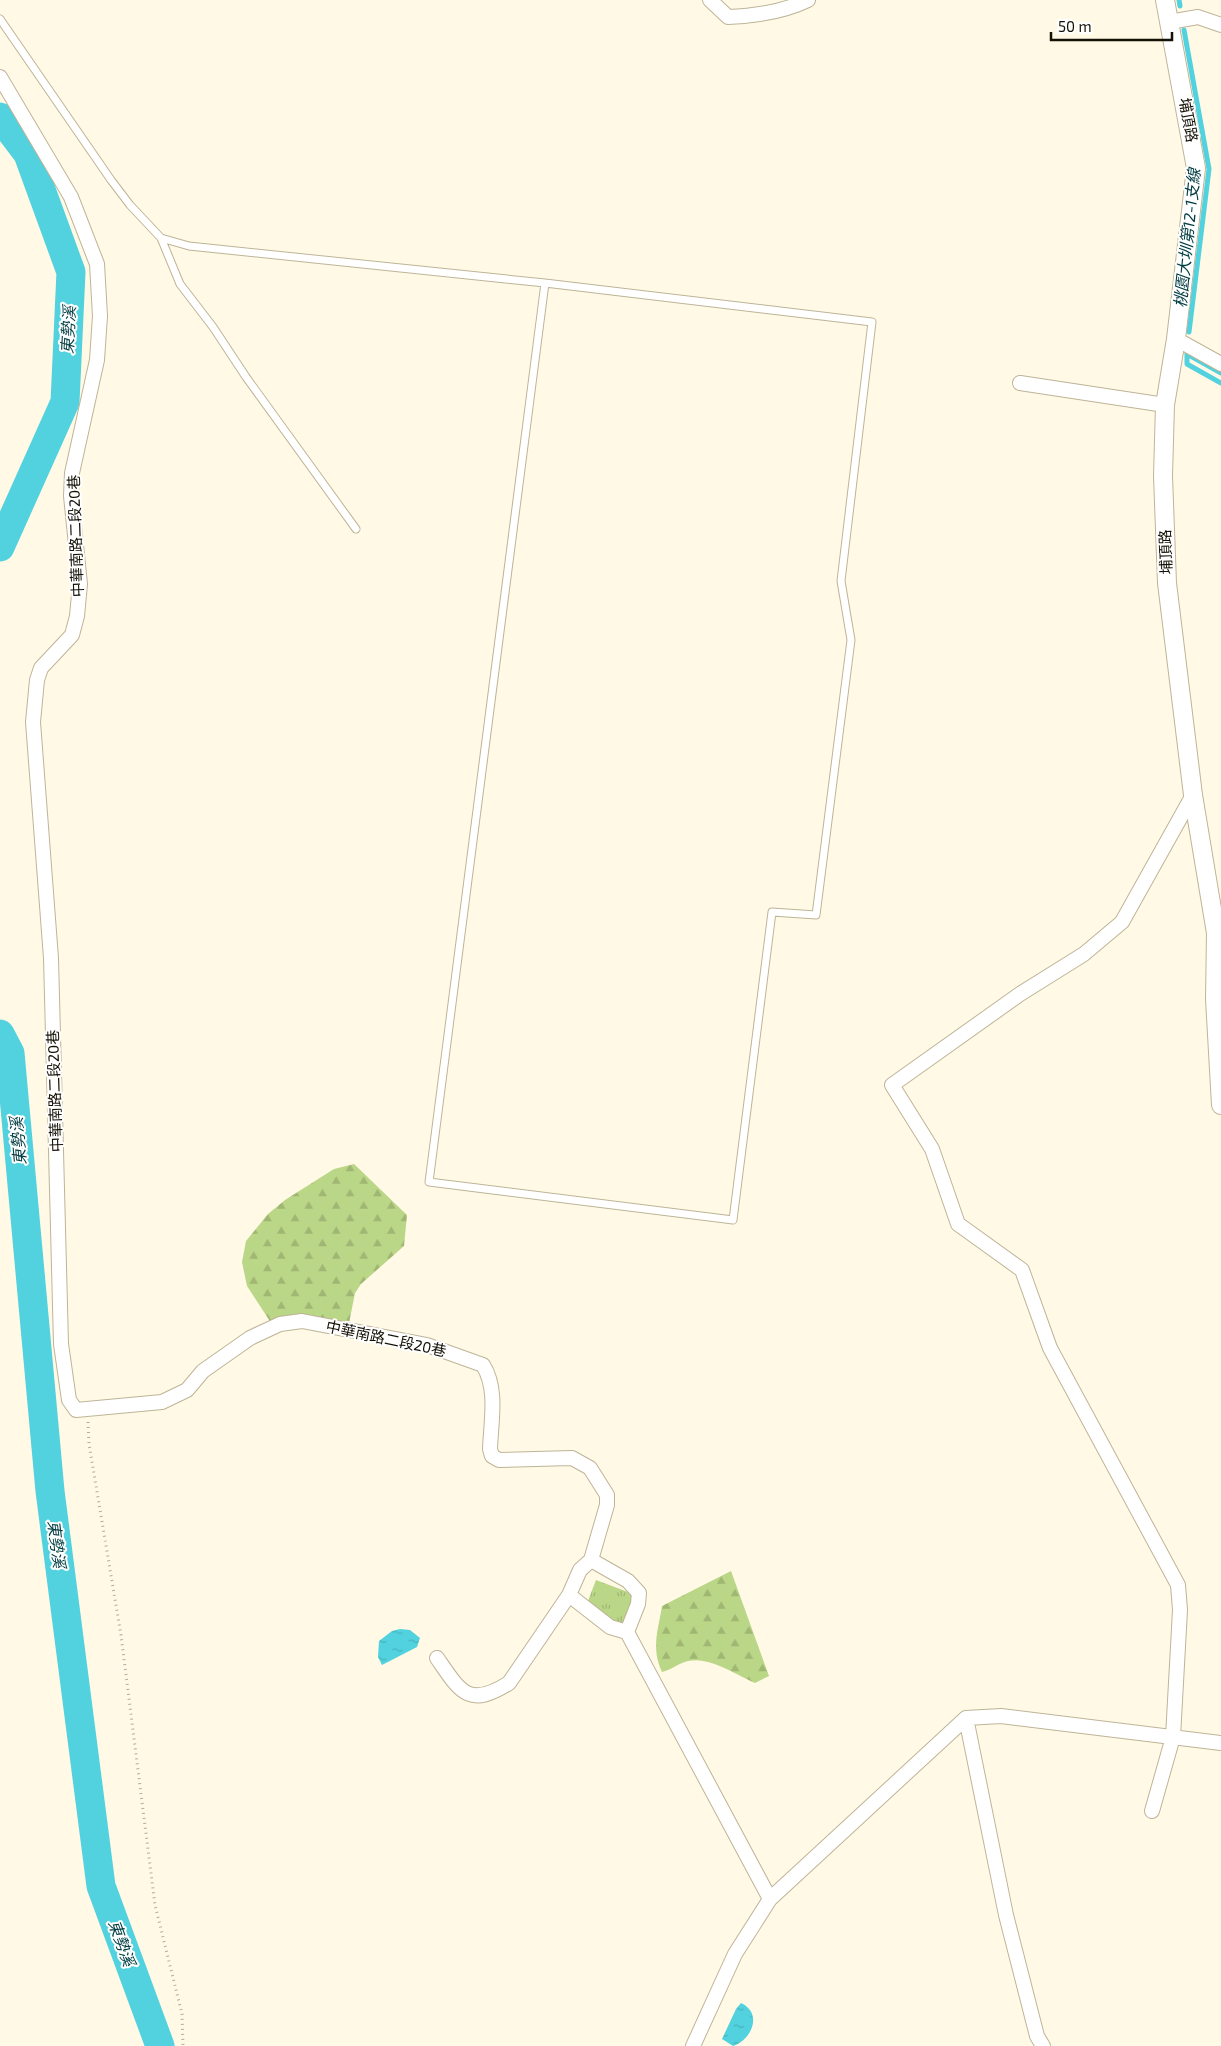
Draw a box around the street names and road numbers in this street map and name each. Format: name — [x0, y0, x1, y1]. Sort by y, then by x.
street label: 埔頂路 — [1176, 96, 1202, 144]
street label: 中華南路二段20巷 — [64, 475, 86, 598]
street label: 埔頂路 — [1155, 529, 1175, 575]
street label: 中華南路二段20巷 — [43, 1030, 65, 1153]
street label: 中華南路二段20巷 — [324, 1316, 448, 1360]

